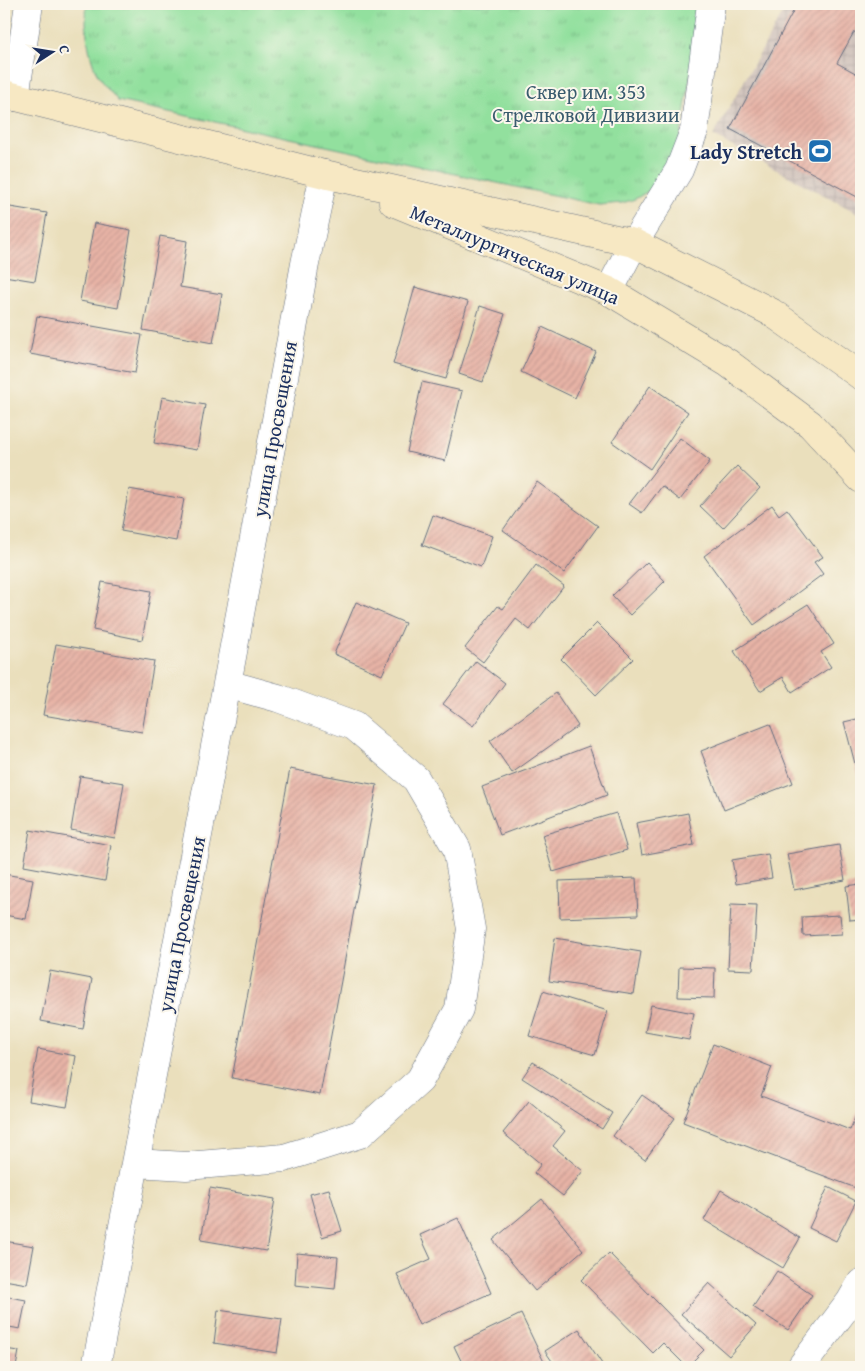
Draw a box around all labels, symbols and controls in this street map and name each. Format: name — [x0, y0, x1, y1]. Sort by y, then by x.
north arrow — [28, 28, 78, 78]
text: С — [54, 43, 75, 55]
park label: Сквер им. 353 Стрелковой Дивизии — [492, 77, 680, 129]
place label: Lady Stretch — [690, 137, 802, 166]
sports icon: Lady Stretch — [807, 138, 833, 164]
street label: Металлургическая улица — [406, 197, 625, 312]
street label: улица Просвещения — [244, 338, 304, 521]
street label: улица Просвещения — [150, 834, 212, 1015]

